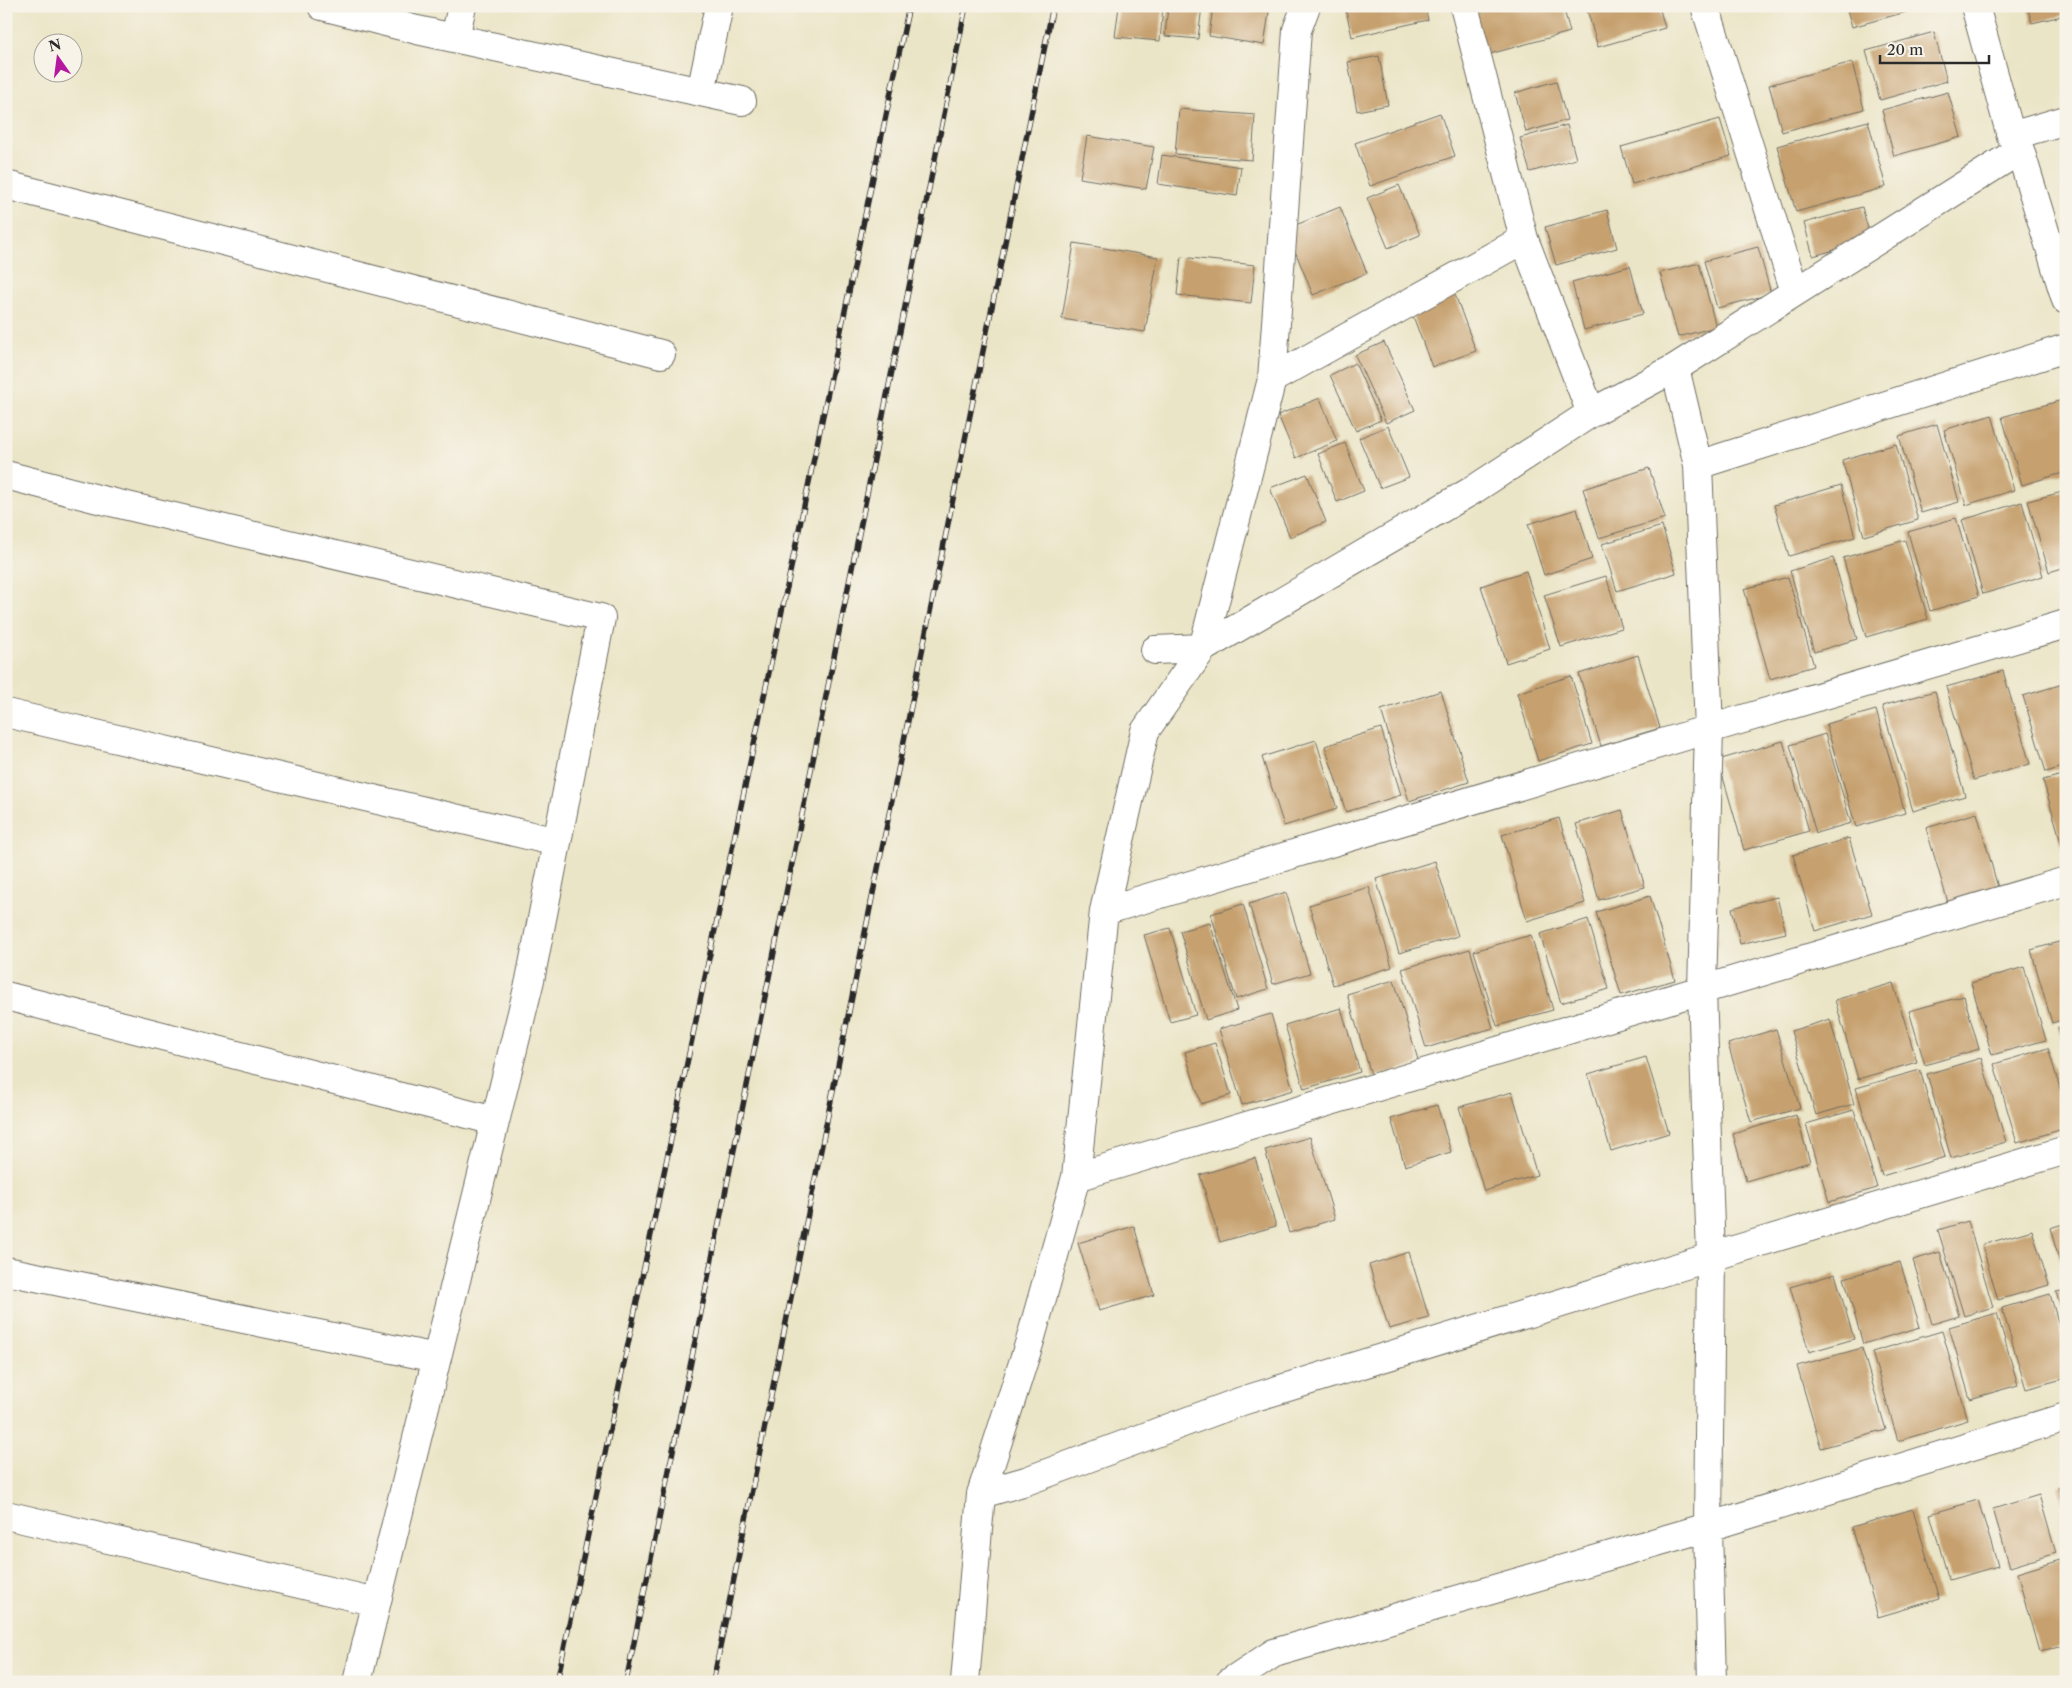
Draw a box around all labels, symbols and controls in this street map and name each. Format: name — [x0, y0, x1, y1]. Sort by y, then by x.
north arrow — [32, 32, 82, 82]
scale bar — [1880, 32, 1988, 64]
text: N — [47, 35, 63, 56]
text: 20 m — [1887, 40, 1923, 59]

